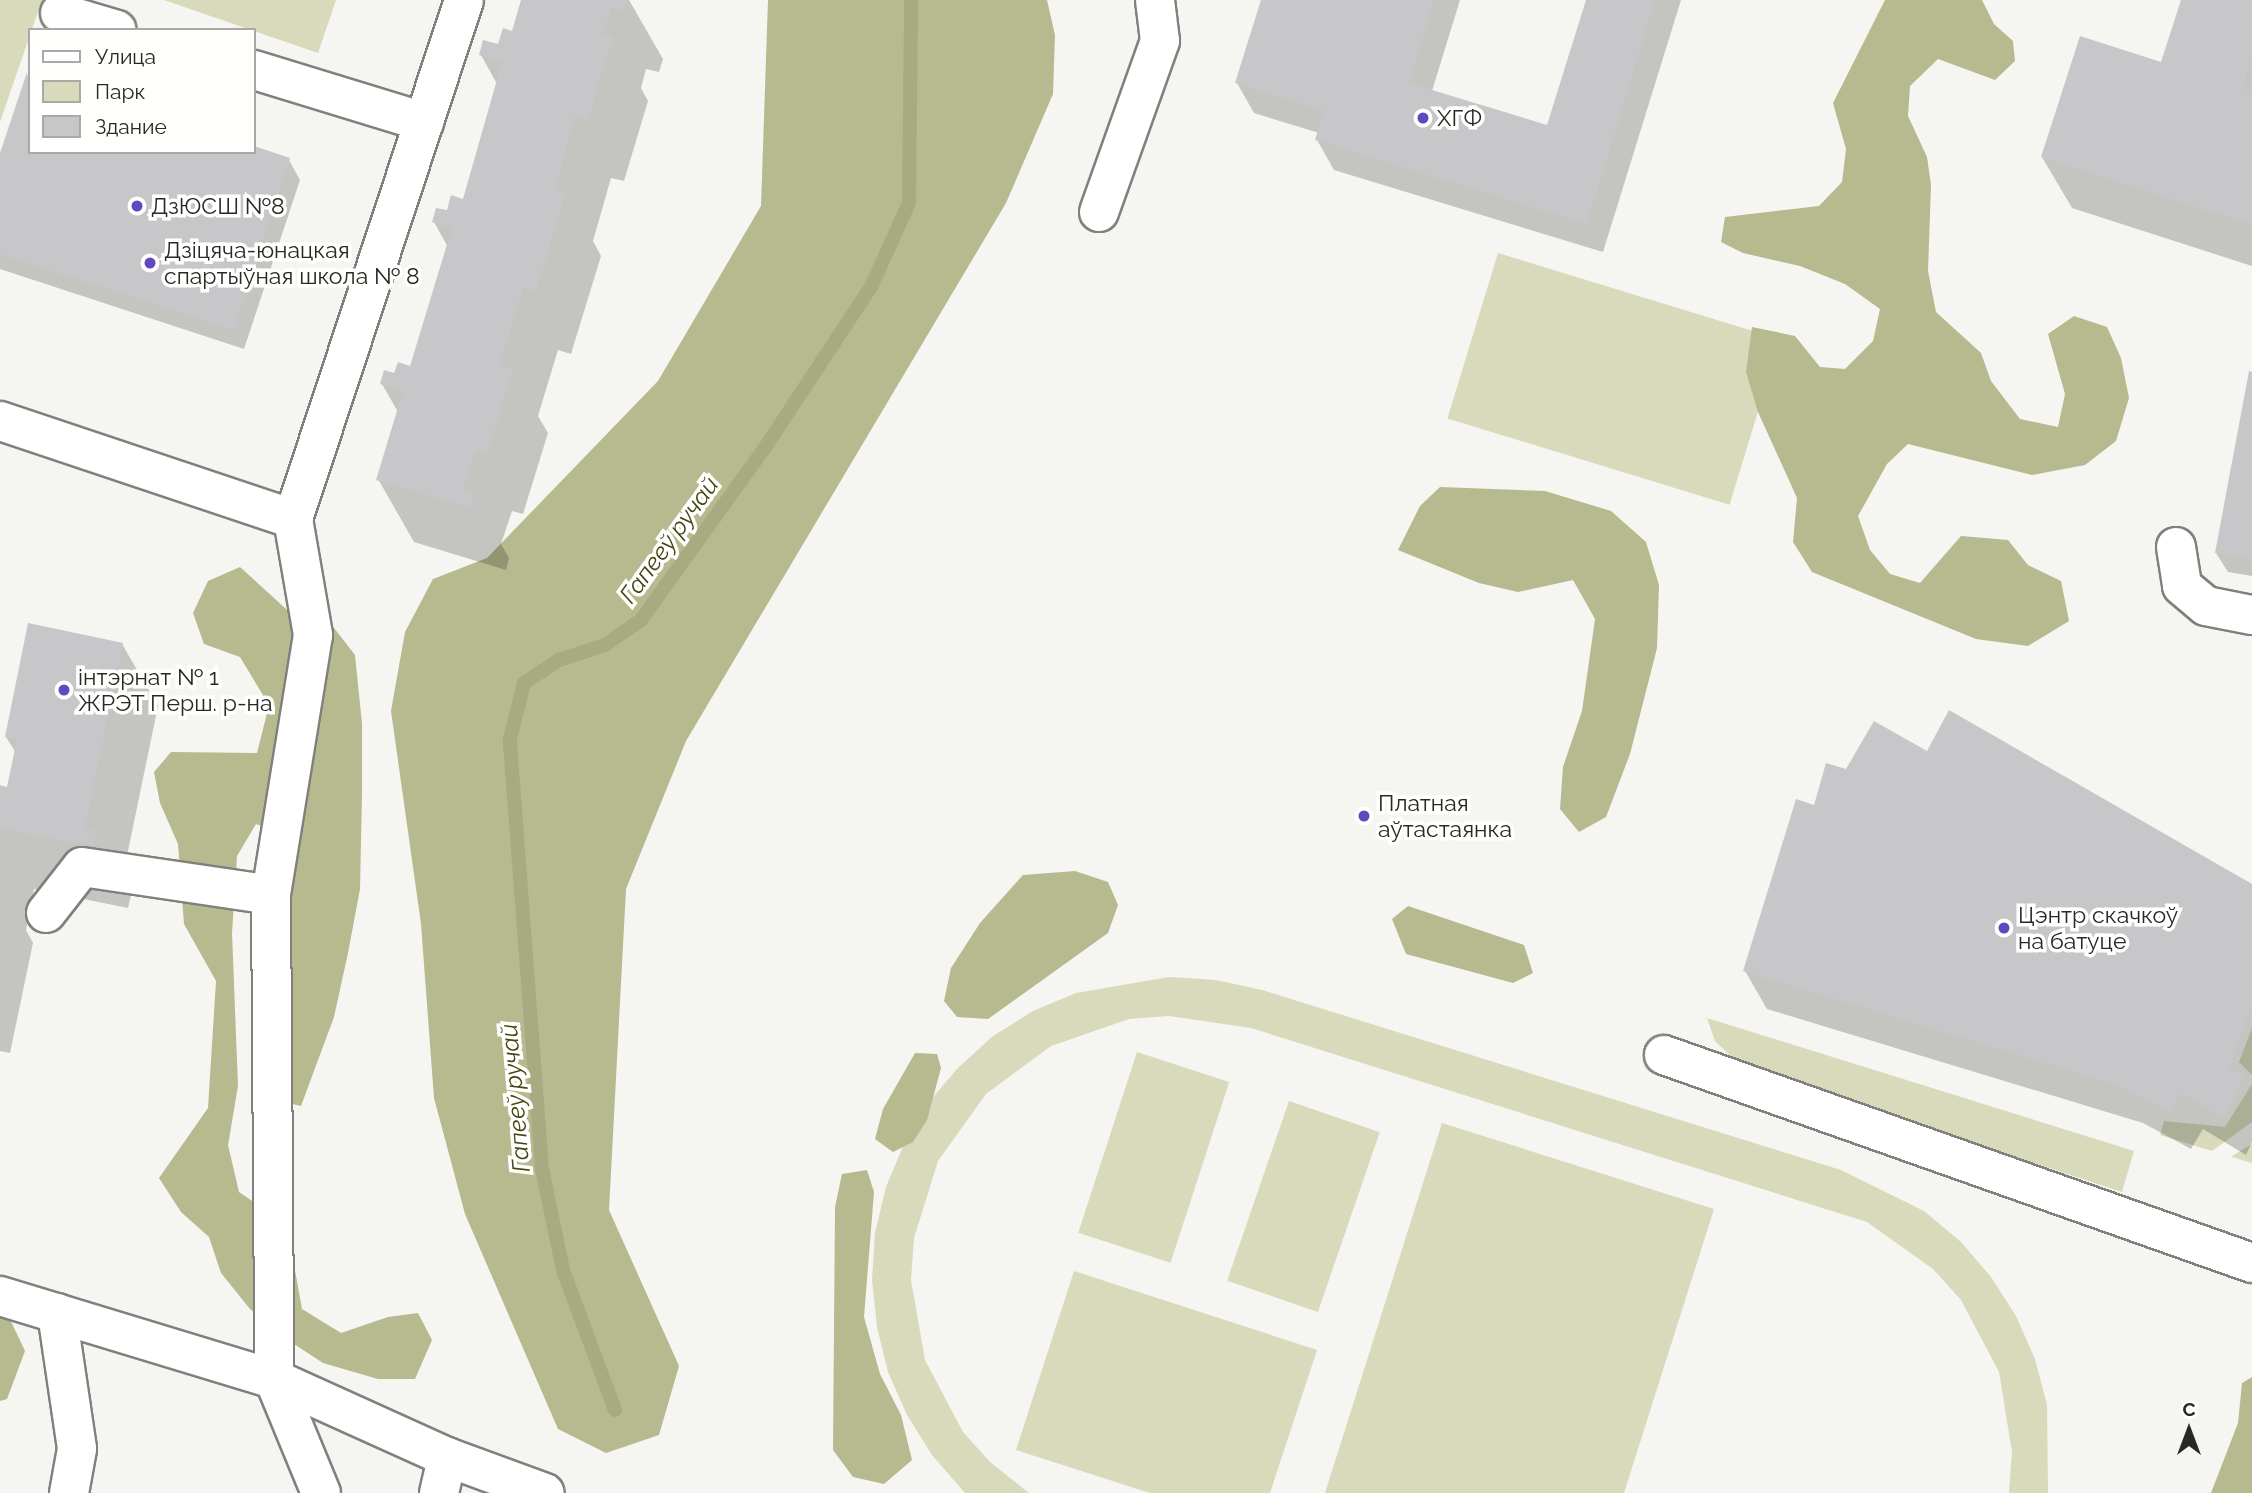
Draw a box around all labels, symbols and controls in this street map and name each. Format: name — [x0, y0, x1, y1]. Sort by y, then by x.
legend — [28, 28, 256, 154]
text: Улица — [95, 44, 156, 69]
text: Парк — [95, 79, 145, 104]
place label: ХГФ — [1437, 104, 1482, 132]
marker: ХГФ — [1415, 110, 1431, 126]
text: Здание — [95, 114, 167, 139]
place label: ДзЮСШ №8 — [151, 192, 285, 220]
marker: ДзЮСШ №8 — [129, 198, 145, 214]
place label: Дзіцяча-юнацкая спартыўная школа № 8 — [164, 236, 420, 290]
marker: Дзіцяча-юнацкая спартыўная школа № 8 — [142, 255, 158, 271]
water label: Гапееў ручай — [613, 471, 725, 609]
place label: інтэрнат № 1 ЖРЭТ Перш. р-на — [78, 663, 273, 717]
marker: інтэрнат № 1 ЖРЭТ Перш. р-на — [56, 682, 72, 698]
place label: Платная аўтастаянка — [1378, 789, 1512, 843]
marker: Платная аўтастаянка — [1356, 808, 1372, 824]
place label: Цэнтр скачкоў на батуце — [2018, 901, 2178, 955]
marker: Цэнтр скачкоў на батуце — [1996, 920, 2012, 936]
water label: Гапееў ручай — [494, 1022, 536, 1174]
north arrow — [2154, 1395, 2224, 1465]
text: С — [2182, 1398, 2196, 1420]

